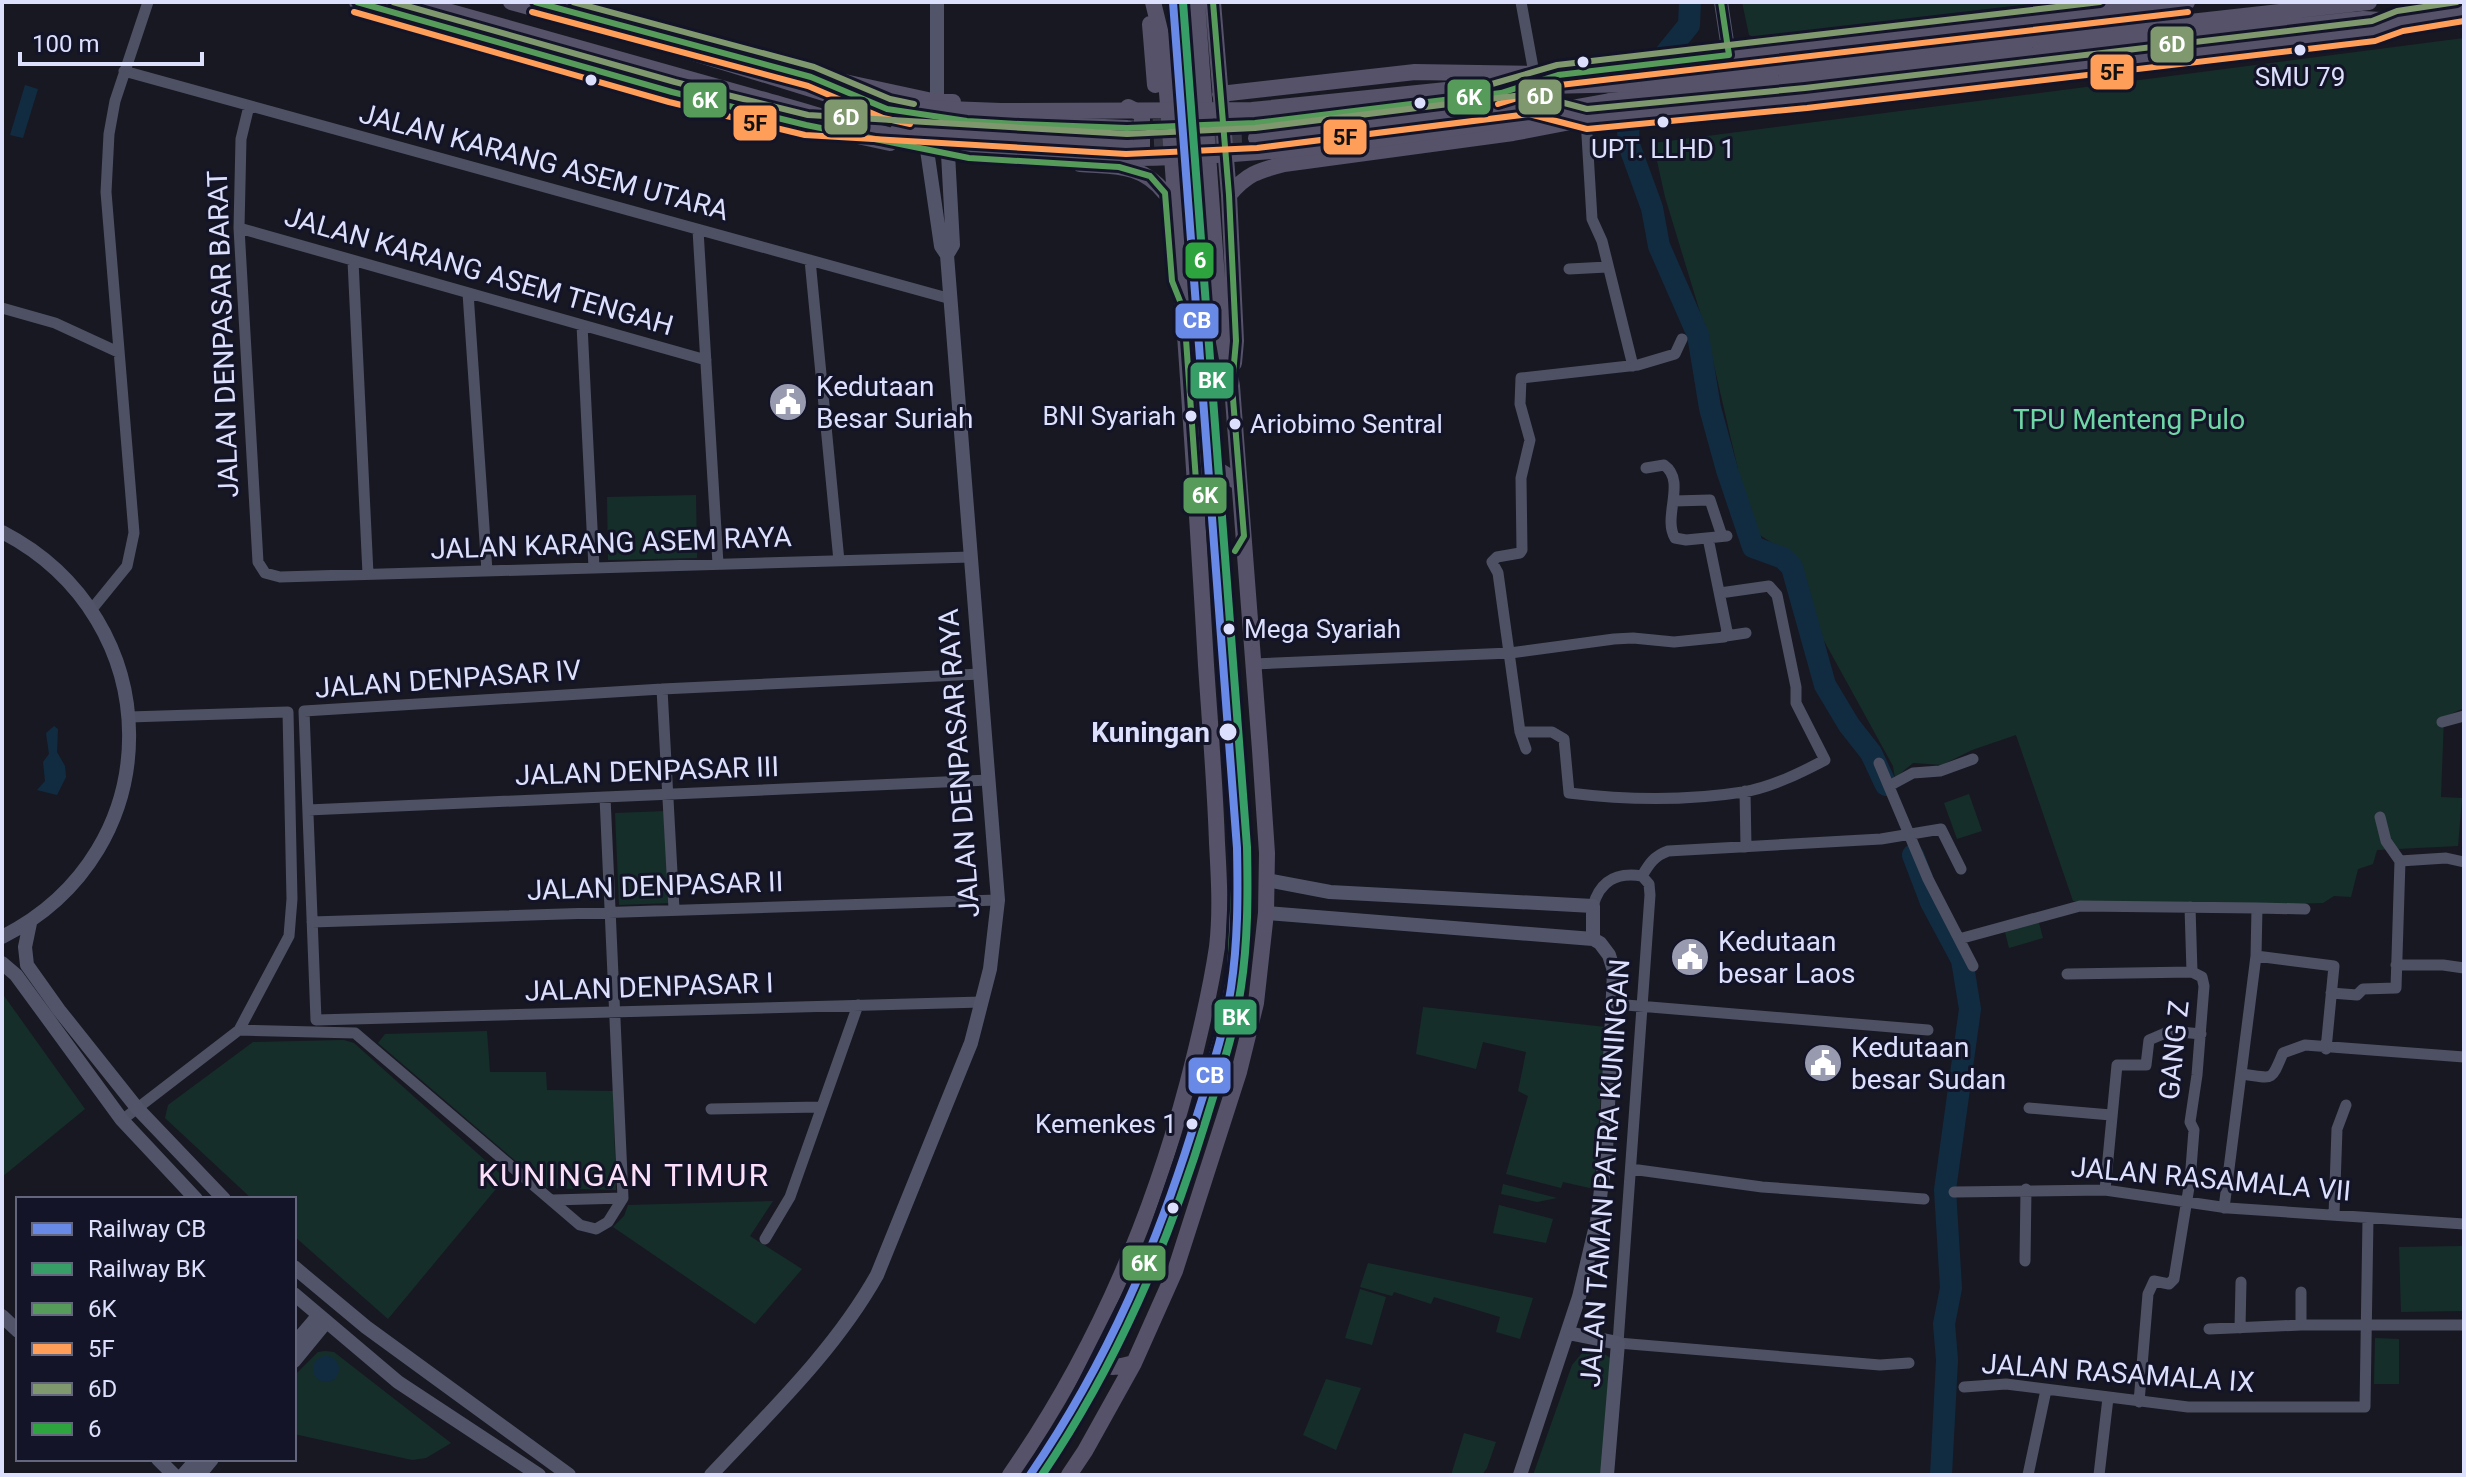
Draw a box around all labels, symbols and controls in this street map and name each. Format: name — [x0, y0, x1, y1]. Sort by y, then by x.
scale bar — [20, 16, 202, 66]
line badge: 6D — [2149, 25, 2195, 64]
text: 100 m — [32, 30, 99, 58]
text: 6D — [2159, 32, 2185, 57]
marker: SMU 79 — [2292, 42, 2308, 58]
line badge: 5F — [2089, 53, 2135, 91]
unlabelled marker — [1575, 54, 1591, 70]
text: 5F — [2100, 60, 2124, 85]
place label: SMU 79 — [2255, 62, 2345, 92]
unlabelled marker — [583, 72, 599, 88]
line badge: 6K — [1446, 78, 1492, 116]
line badge: 6D — [1517, 78, 1563, 116]
line badge: 6K — [682, 81, 728, 119]
text: 6D — [1527, 84, 1553, 109]
text: 6K — [1456, 85, 1483, 110]
text: 6K — [692, 88, 719, 113]
unlabelled marker — [1412, 95, 1428, 111]
street label: JALAN KARANG ASEM UTARA — [356, 97, 732, 227]
line badge: 6D — [823, 98, 869, 136]
line badge: 5F — [732, 104, 778, 142]
text: 6D — [833, 105, 859, 130]
text: 5F — [743, 111, 767, 136]
marker: UPT. LLHD 1 — [1655, 114, 1671, 130]
line badge: 5F — [1322, 118, 1368, 156]
text: 5F — [1333, 125, 1357, 150]
place label: UPT. LLHD 1 — [1591, 134, 1735, 164]
street label: JALAN DENPASAR BARAT — [201, 169, 245, 498]
street label: JALAN KARANG ASEM TENGAH — [281, 200, 677, 342]
line badge: 6 — [1184, 241, 1215, 280]
text: 6 — [1194, 248, 1206, 273]
line badge: CB — [1174, 302, 1220, 340]
text: CB — [1183, 308, 1211, 333]
line badge: BK — [1189, 361, 1235, 400]
text: BK — [1198, 368, 1227, 393]
place label: Kedutaan Besar Suriah — [816, 370, 973, 435]
public building icon: Kedutaan Besar Suriah — [767, 381, 809, 423]
place label: BNI Syariah — [1042, 401, 1176, 431]
park label: TPU Menteng Pulo — [2013, 403, 2245, 436]
marker: BNI Syariah — [1183, 408, 1199, 424]
place label: Ariobimo Sentral — [1250, 409, 1443, 439]
marker: Ariobimo Sentral — [1227, 416, 1243, 432]
line badge: 6K — [1182, 476, 1228, 515]
text: 6K — [1192, 483, 1219, 508]
street label: JALAN KARANG ASEM RAYA — [430, 520, 792, 566]
street label: JALAN DENPASAR RAYA — [932, 608, 986, 918]
place label: Mega Syariah — [1244, 614, 1401, 644]
marker: Mega Syariah — [1221, 621, 1237, 637]
street label: JALAN DENPASAR IV — [314, 653, 582, 705]
place label: Kuningan — [1091, 716, 1210, 749]
marker: Kuningan — [1217, 721, 1239, 743]
street label: JALAN DENPASAR III — [514, 750, 780, 792]
street label: JALAN DENPASAR II — [526, 865, 784, 907]
place label: Kedutaan besar Laos — [1718, 925, 1855, 990]
public building icon: Kedutaan besar Laos — [1669, 936, 1711, 978]
street label: JALAN TAMAN PATRA KUNINGAN — [1574, 958, 1636, 1388]
street label: JALAN DENPASAR I — [524, 966, 774, 1008]
line badge: BK — [1213, 998, 1258, 1036]
street label: GANG Z — [2152, 998, 2196, 1102]
text: BK — [1222, 1005, 1251, 1030]
place label: Kedutaan besar Sudan — [1851, 1031, 2006, 1096]
public building icon: Kedutaan besar Sudan — [1802, 1042, 1844, 1084]
line badge: CB — [1187, 1056, 1232, 1095]
text: CB — [1196, 1063, 1224, 1088]
place label: Kemenkes 1 — [1035, 1109, 1177, 1139]
marker: Kemenkes 1 — [1184, 1116, 1200, 1132]
street label: JALAN RASAMALA VII — [2070, 1150, 2352, 1208]
district label: KUNINGAN TIMUR — [478, 1156, 770, 1194]
legend — [16, 1197, 296, 1461]
unlabelled marker — [1165, 1200, 1181, 1216]
text: Railway CB — [88, 1215, 206, 1243]
line badge: 6K — [1121, 1244, 1167, 1282]
text: 6K — [1131, 1251, 1158, 1276]
text: Railway BK — [88, 1255, 207, 1283]
text: 6K — [88, 1295, 117, 1323]
text: 5F — [88, 1335, 115, 1363]
street label: JALAN RASAMALA IX — [1981, 1347, 2255, 1399]
text: 6D — [88, 1375, 117, 1403]
text: 6 — [88, 1415, 102, 1443]

